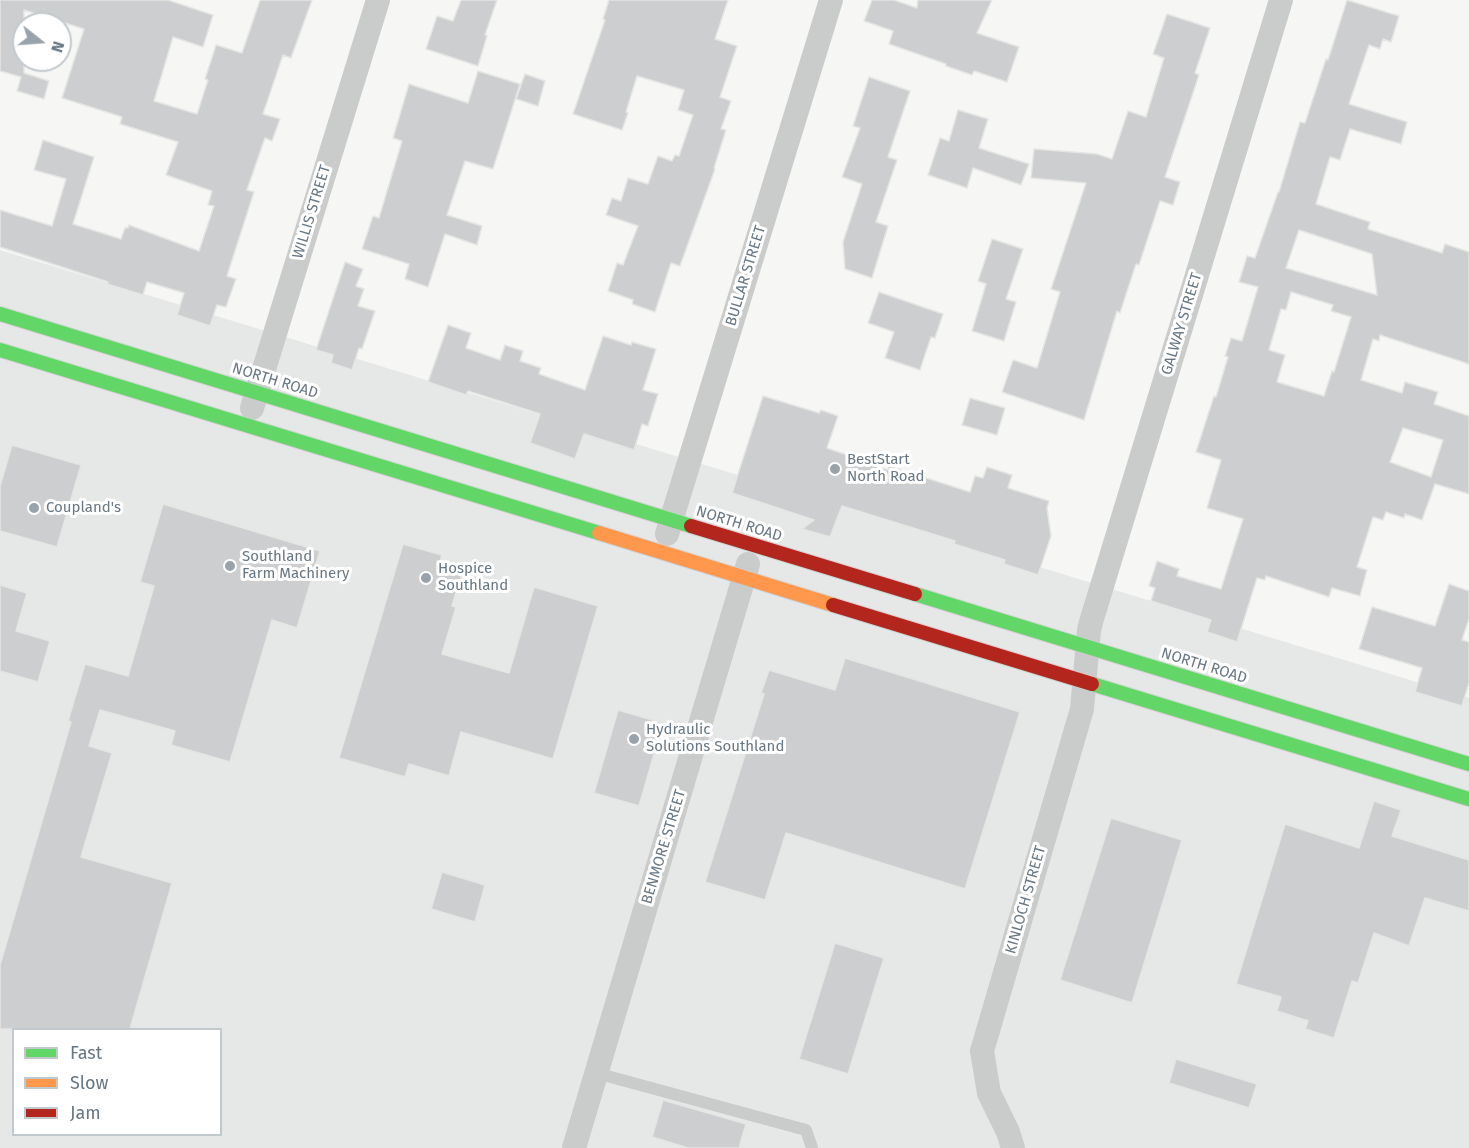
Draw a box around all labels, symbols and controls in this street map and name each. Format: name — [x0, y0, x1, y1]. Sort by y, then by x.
north arrow — [12, 12, 72, 72]
text: N — [47, 39, 68, 55]
street label: WILLIS STREET — [289, 163, 335, 261]
street label: BULLAR STREET — [722, 224, 770, 328]
street label: GALWAY STREET — [1158, 271, 1206, 377]
street label: NORTH ROAD — [230, 359, 320, 403]
place label: BestStart North Road — [847, 451, 925, 486]
marker: BestStart North Road — [828, 462, 842, 476]
place label: Coupland's — [46, 499, 121, 517]
marker: Coupland's — [27, 501, 41, 515]
street label: NORTH ROAD — [694, 502, 784, 546]
place label: Southland Farm Machinery — [242, 548, 349, 583]
marker: Southland Farm Machinery — [223, 559, 237, 573]
place label: Hospice Southland — [438, 560, 508, 595]
marker: Hospice Southland — [419, 571, 433, 585]
street label: NORTH ROAD — [1159, 644, 1249, 688]
place label: Hydraulic Solutions Southland — [646, 721, 784, 756]
marker: Hydraulic Solutions Southland — [627, 732, 641, 746]
street label: BENMORE STREET — [638, 788, 690, 906]
street label: KINLOCH STREET — [1002, 844, 1050, 956]
legend — [12, 1028, 222, 1136]
text: Fast — [70, 1042, 102, 1064]
text: Slow — [70, 1072, 108, 1094]
text: Jam — [70, 1102, 101, 1124]

